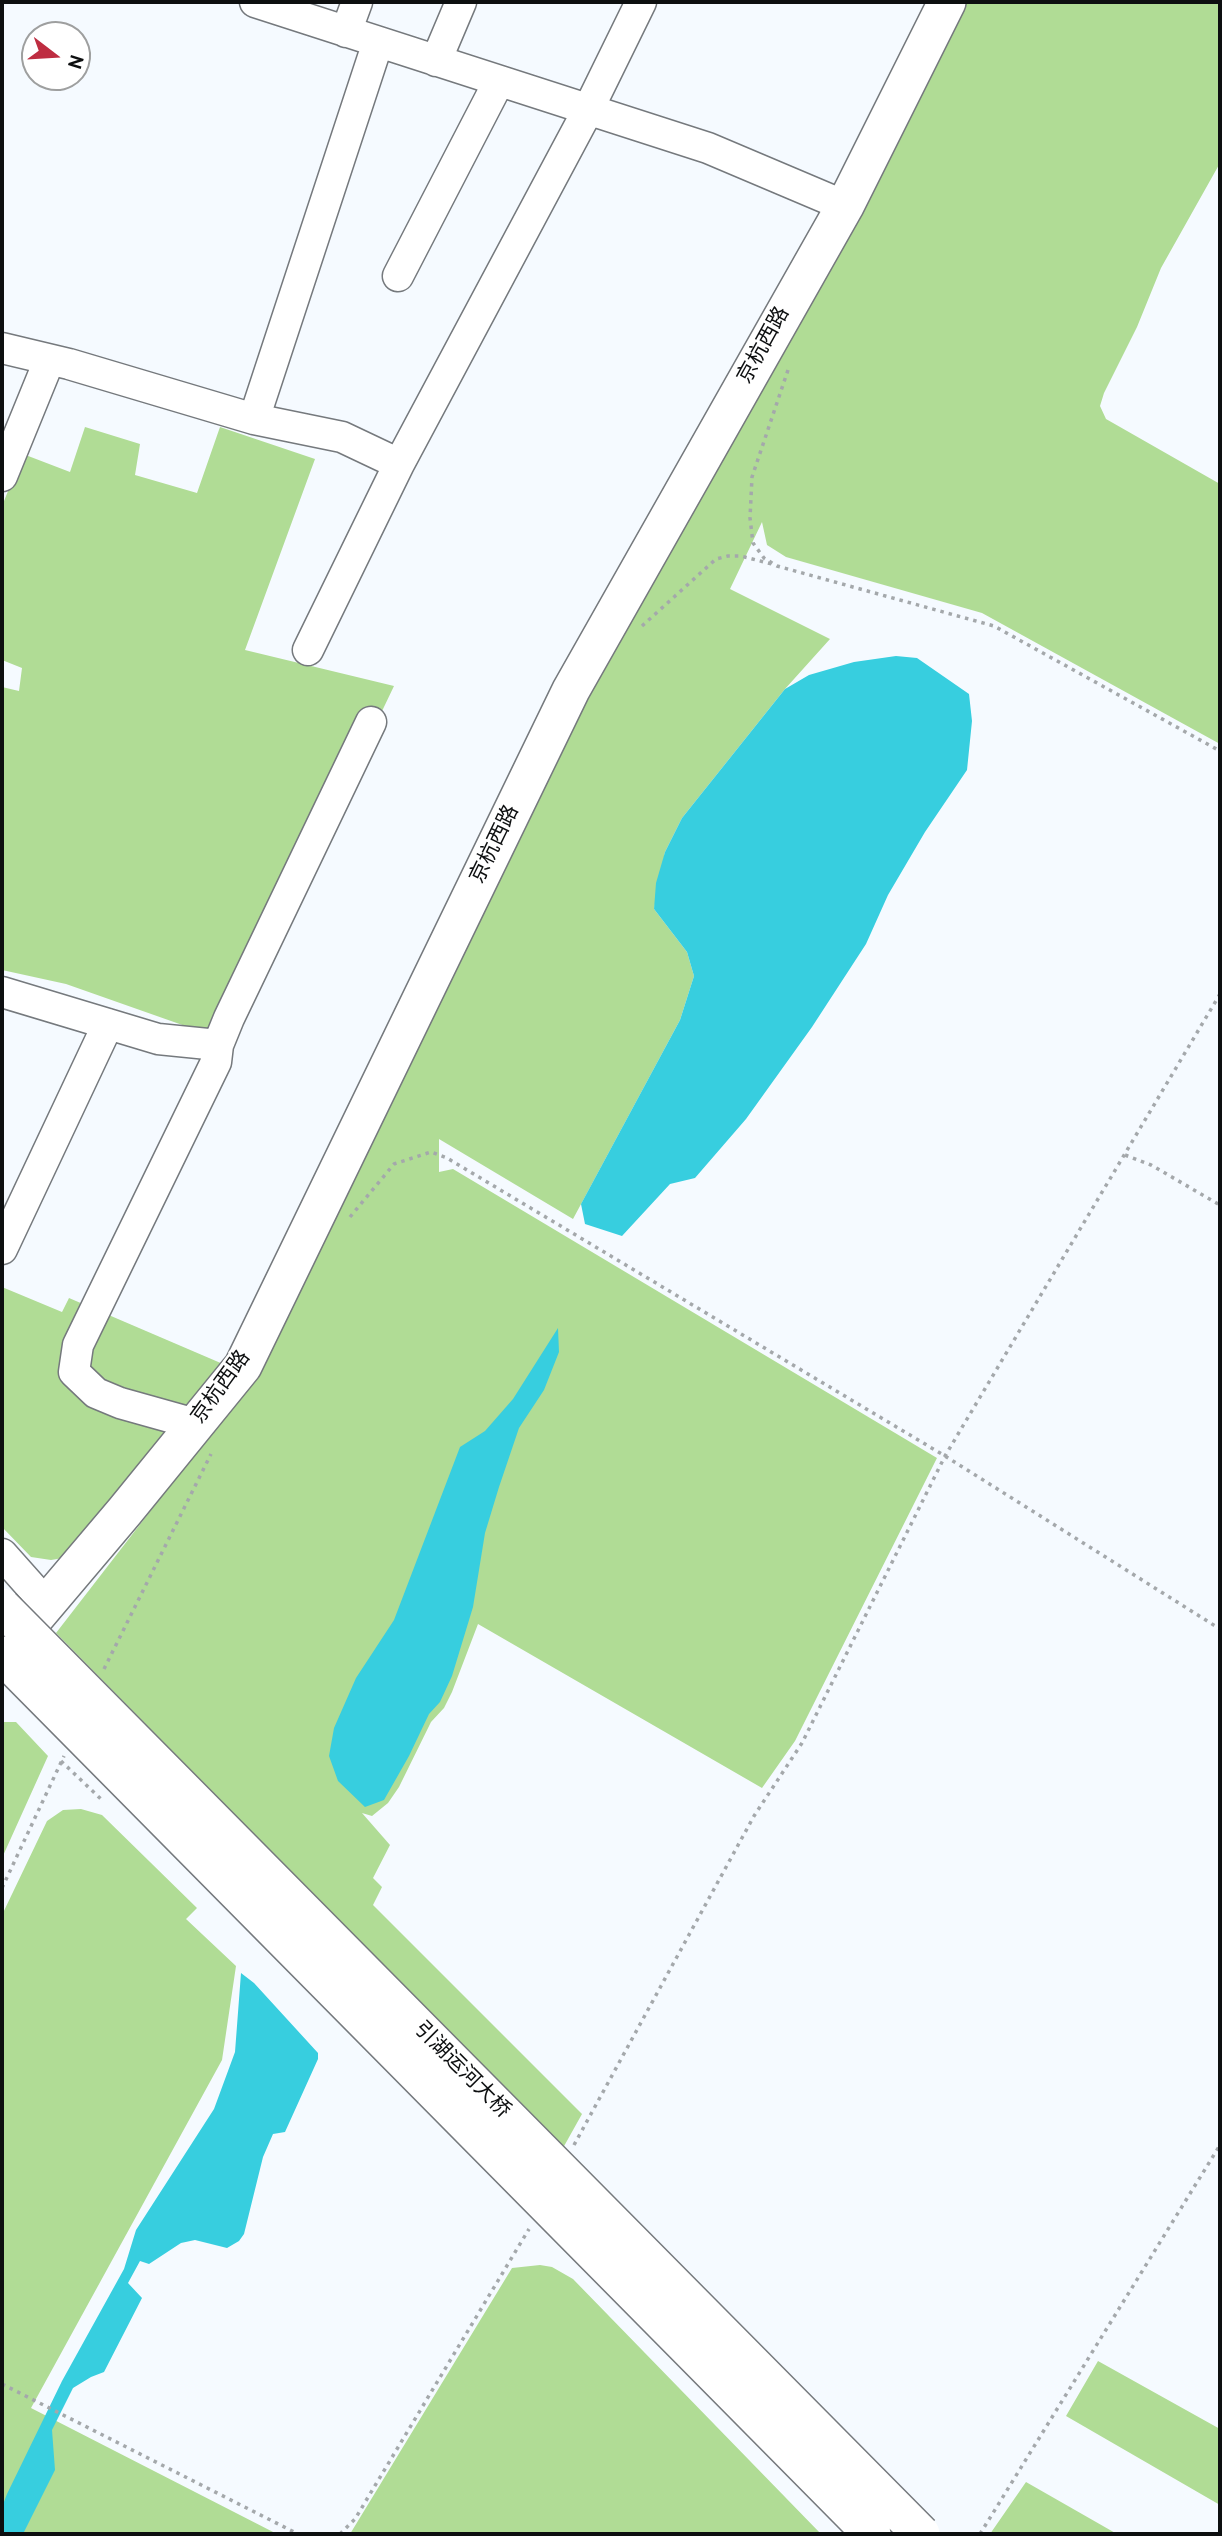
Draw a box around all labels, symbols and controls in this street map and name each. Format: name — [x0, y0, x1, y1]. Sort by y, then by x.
north arrow — [21, 21, 91, 91]
text: N — [61, 52, 88, 72]
street label: 京杭西路 — [734, 303, 796, 389]
street label: 京杭西路 — [466, 802, 526, 888]
street label: 京杭西路 — [187, 1347, 257, 1429]
street label: 引湖运河大桥 — [408, 2018, 514, 2124]

